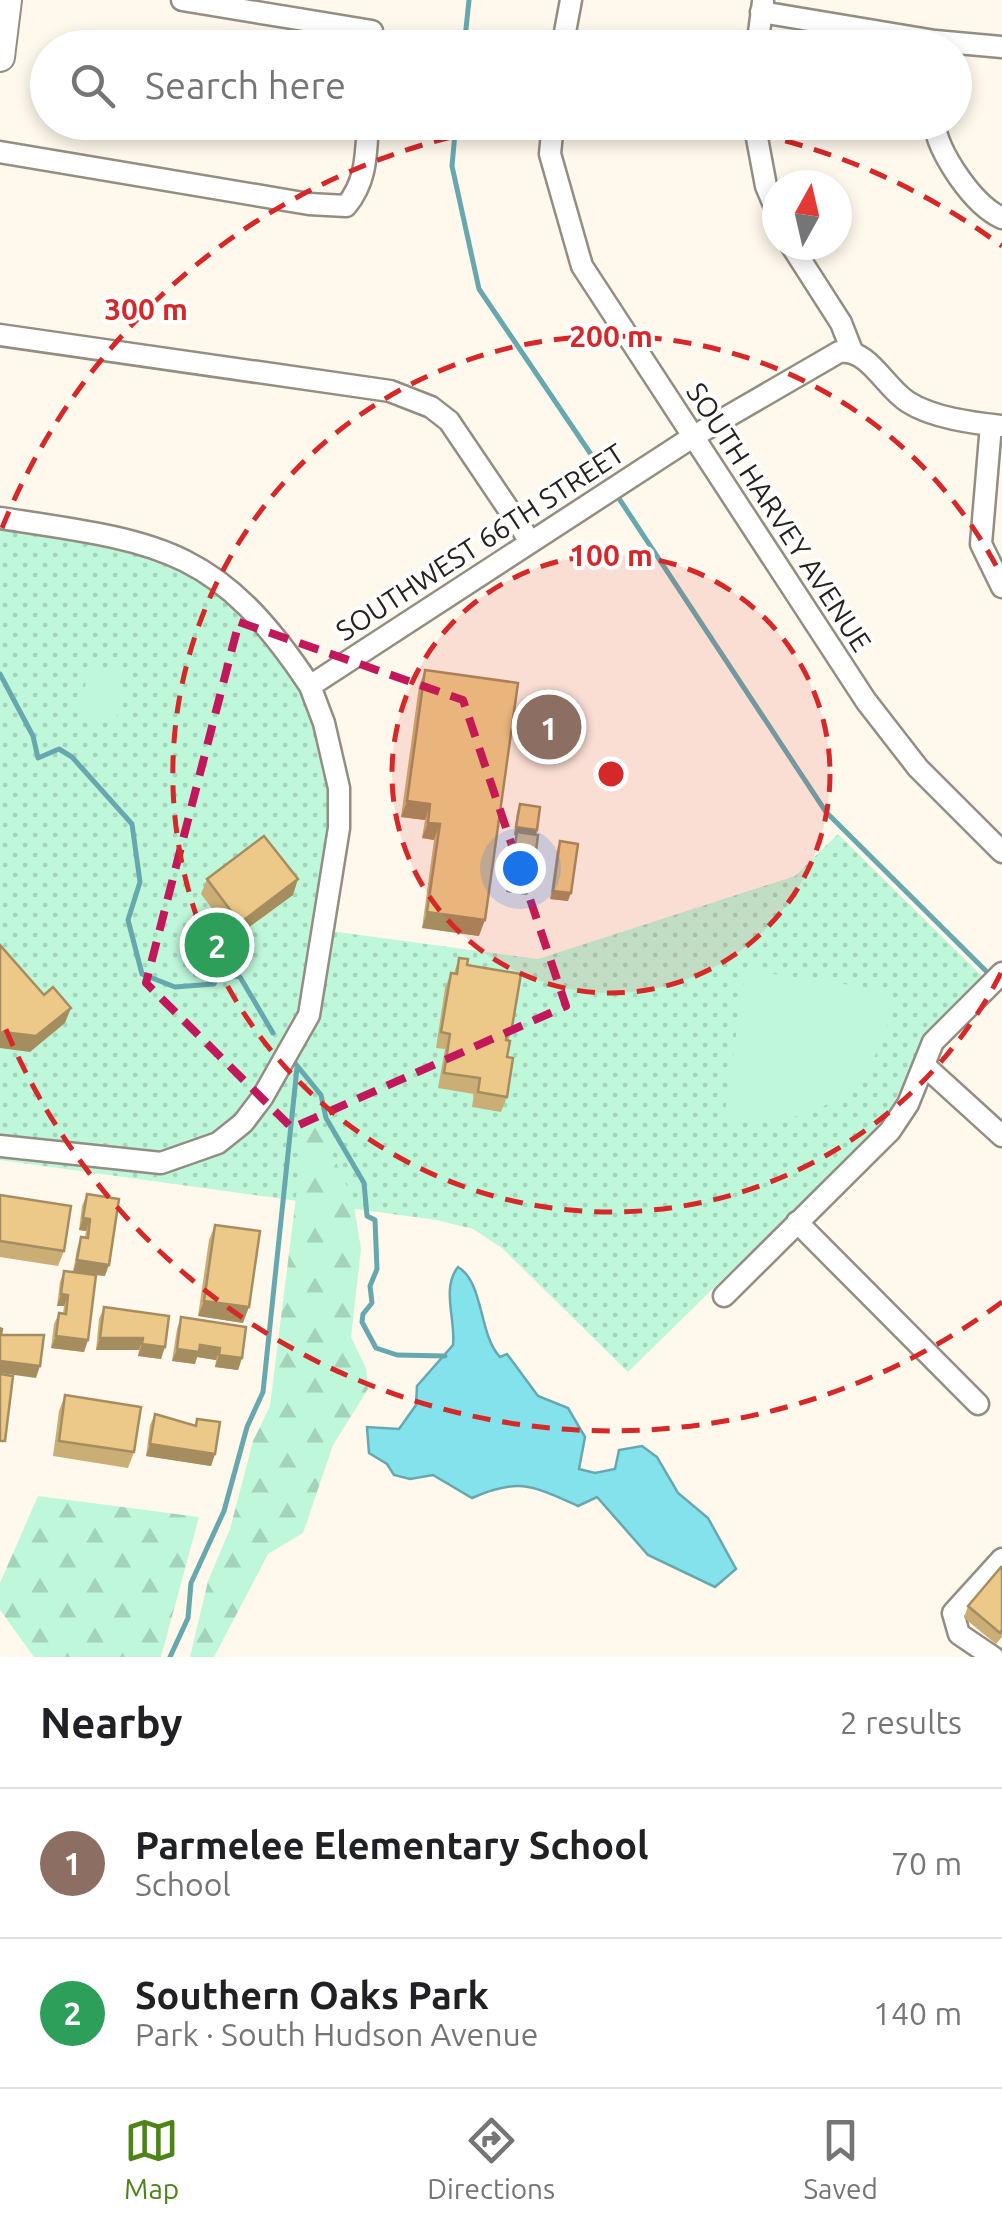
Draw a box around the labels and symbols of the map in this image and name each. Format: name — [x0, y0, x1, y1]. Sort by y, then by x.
north arrow — [762, 170, 852, 260]
text: 300 m — [104, 292, 188, 326]
text: 200 m — [569, 319, 653, 353]
street label: SOUTH HARVEY AVENUE — [681, 377, 878, 657]
street label: SOUTHWEST 66TH STREET — [330, 437, 630, 646]
text: 100 m — [569, 538, 653, 572]
pin: 1 — [516, 690, 582, 764]
centre of rings — [593, 756, 629, 792]
your location — [495, 843, 546, 894]
pin: 2 — [184, 908, 250, 982]

